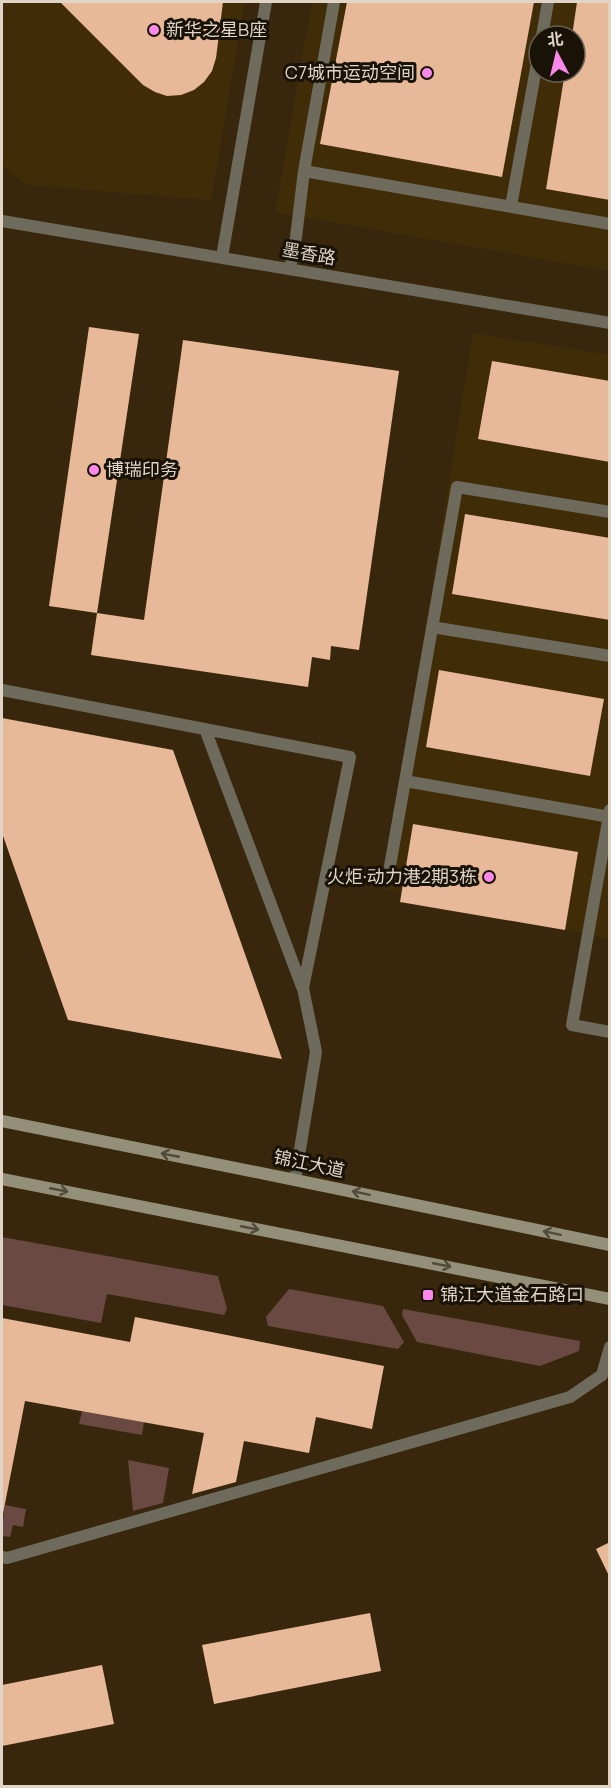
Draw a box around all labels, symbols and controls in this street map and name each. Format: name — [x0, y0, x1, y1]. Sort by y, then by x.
place label: 新华之星B座 — [166, 17, 267, 41]
marker: 新华之星B座 — [147, 23, 161, 37]
north arrow — [527, 24, 587, 84]
text: 北 — [546, 27, 564, 51]
place label: C7城市运动空间 — [285, 60, 415, 84]
marker: C7城市运动空间 — [420, 66, 434, 80]
street label: 墨香路 — [281, 237, 338, 270]
place label: 博瑞印务 — [106, 457, 178, 481]
marker: 博瑞印务 — [87, 463, 101, 477]
place label: 火炬·动力港2期3栋 — [327, 864, 477, 888]
marker: 火炬·动力港2期3栋 — [482, 870, 496, 884]
street label: 锦江大道 — [271, 1144, 347, 1182]
one-way arrow — [161, 1148, 180, 1160]
one-way arrow — [49, 1185, 68, 1196]
one-way arrow — [352, 1187, 371, 1199]
one-way arrow — [240, 1223, 260, 1234]
one-way arrow — [543, 1227, 562, 1239]
one-way arrow — [431, 1260, 451, 1271]
place label: 锦江大道金石路口 — [440, 1282, 584, 1306]
marker: 锦江大道金石路口 — [421, 1288, 435, 1302]

